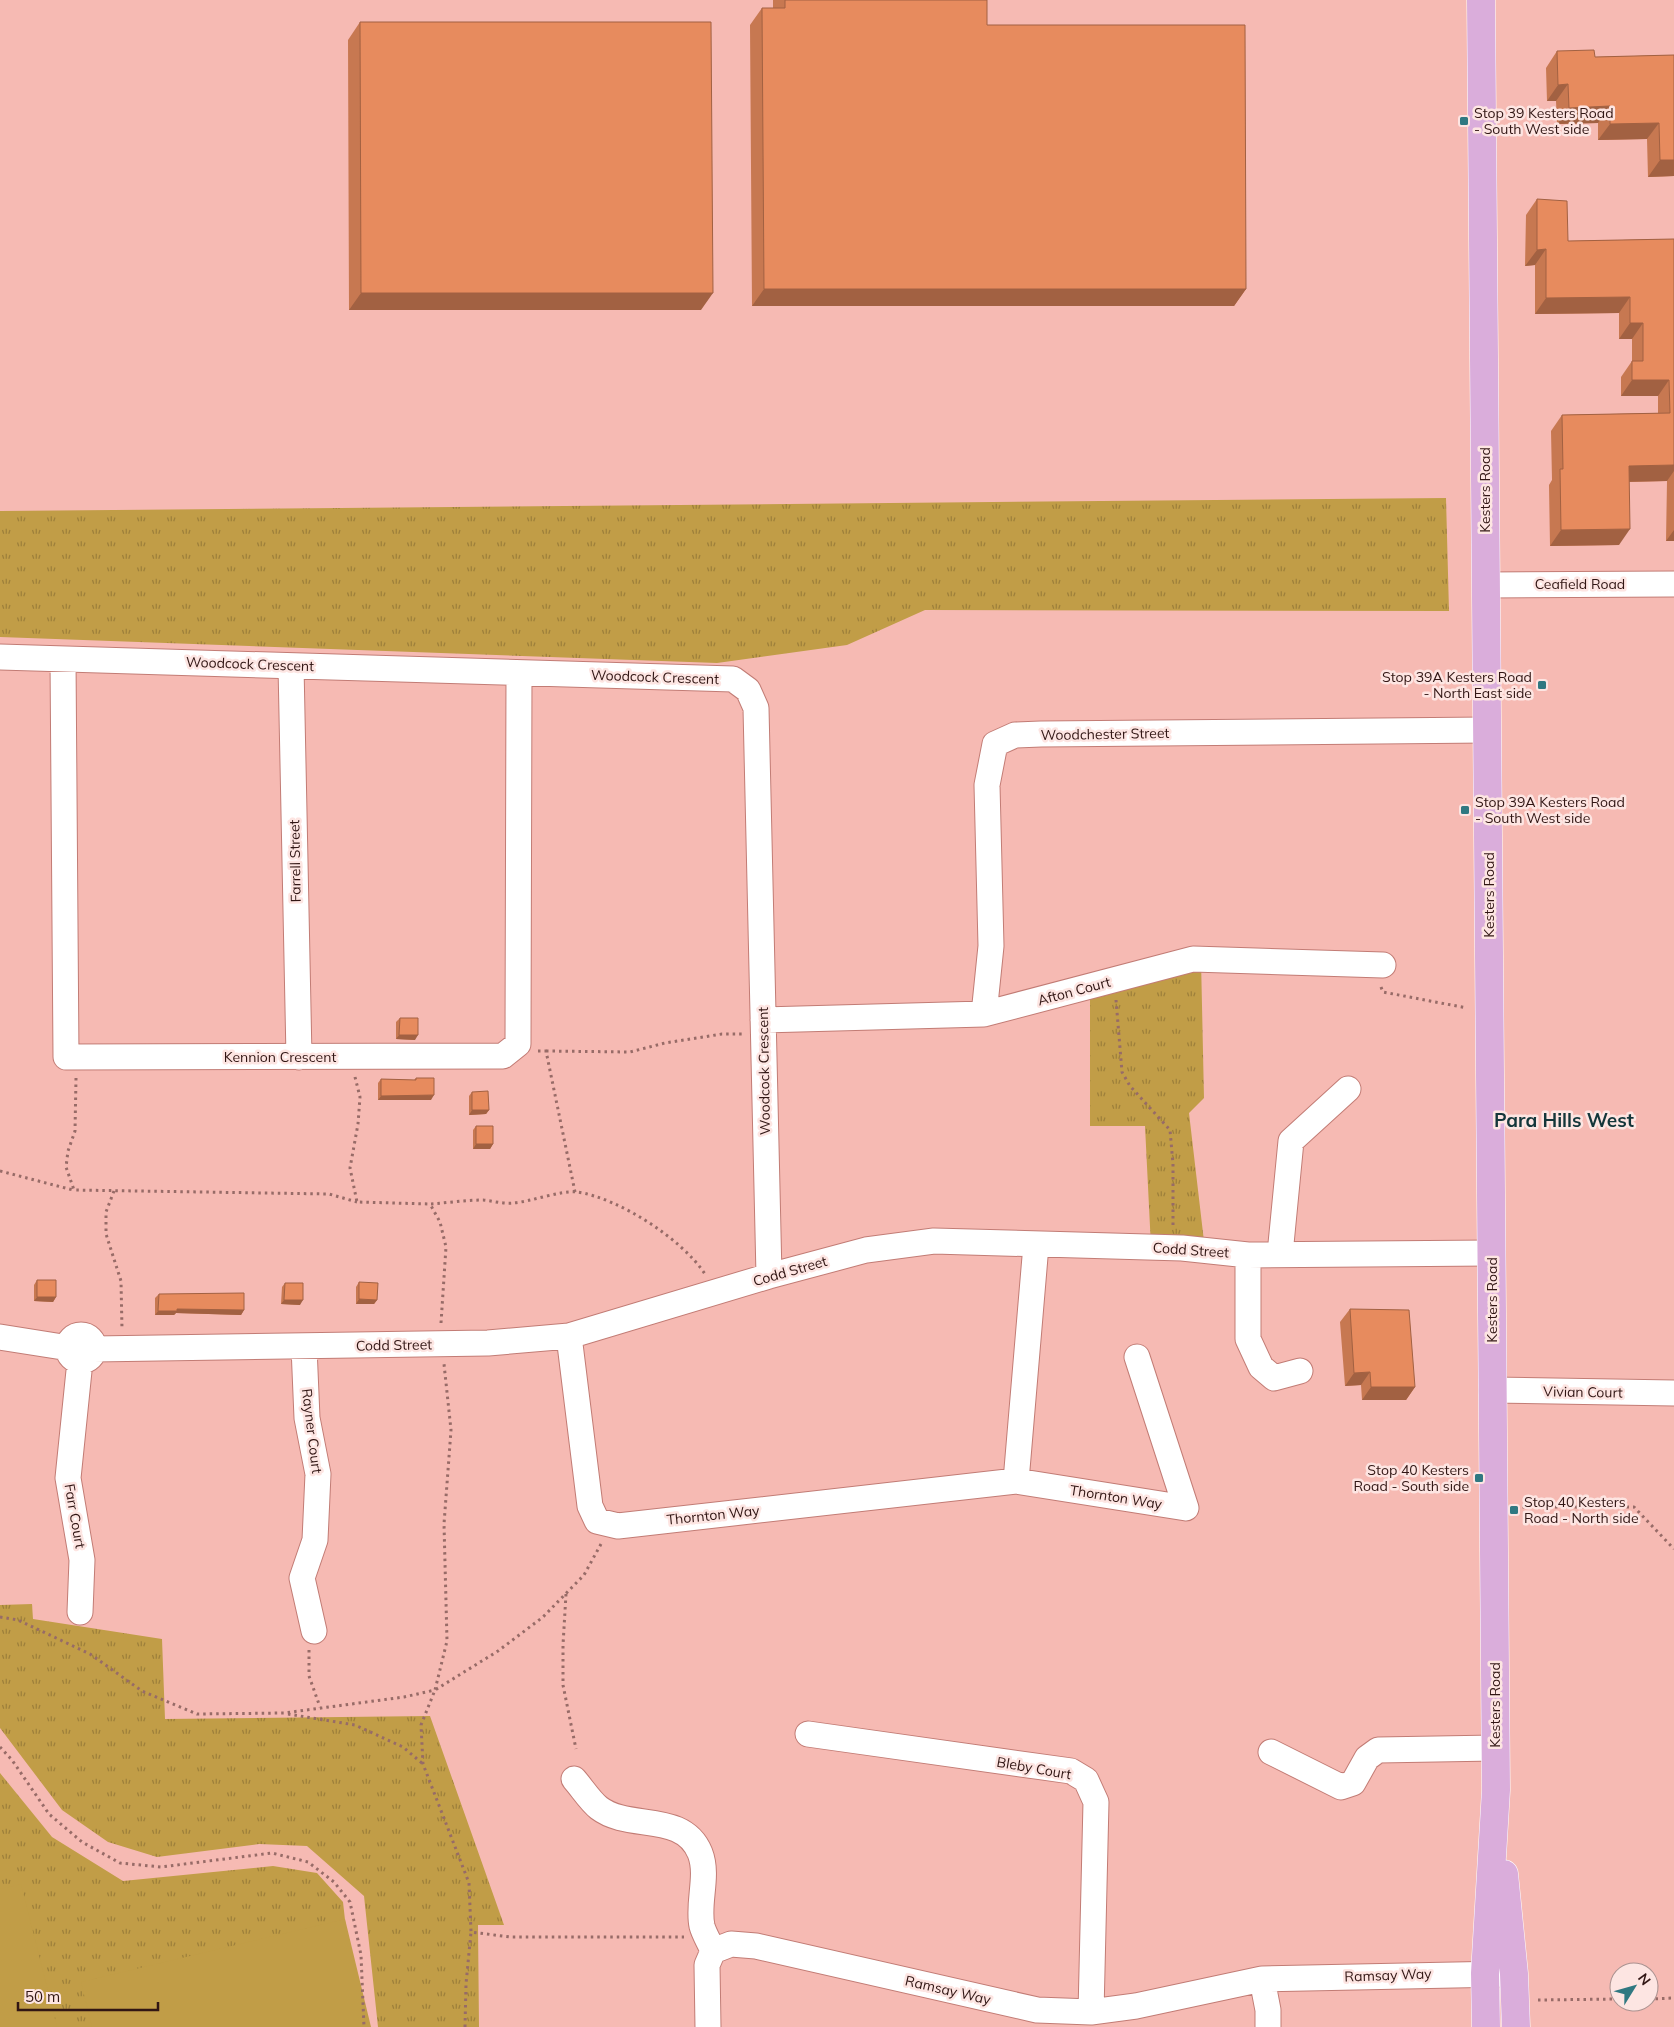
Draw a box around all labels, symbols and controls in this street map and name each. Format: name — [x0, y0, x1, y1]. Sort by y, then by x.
place label: Stop 39 Kesters Road - South West side — [1474, 104, 1614, 138]
marker: Stop 39 Kesters Road - South West side — [1458, 115, 1470, 127]
street label: Kesters Road — [1476, 447, 1494, 533]
street label: Ceafield Road — [1535, 575, 1625, 593]
street label: Woodcock Crescent — [186, 653, 315, 675]
street label: Woodcock Crescent — [591, 666, 720, 688]
place label: Stop 39A Kesters Road - North East side — [1382, 668, 1532, 702]
marker: Stop 39A Kesters Road - North East side — [1536, 679, 1548, 691]
street label: Woodchester Street — [1041, 724, 1170, 744]
place label: Stop 39A Kesters Road - South West side — [1475, 793, 1625, 827]
marker: Stop 39A Kesters Road - South West side — [1459, 804, 1471, 816]
street label: Farrell Street — [285, 819, 305, 903]
street label: Kesters Road — [1480, 852, 1498, 938]
street label: Afton Court — [1036, 973, 1113, 1009]
street label: Woodcock Crescent — [754, 1007, 774, 1135]
street label: Kennion Crescent — [224, 1048, 336, 1066]
district label: Para Hills West — [1494, 1108, 1634, 1132]
street label: Codd Street — [1152, 1238, 1230, 1262]
street label: Codd Street — [751, 1252, 829, 1290]
street label: Kesters Road — [1483, 1257, 1501, 1343]
street label: Codd Street — [356, 1335, 432, 1355]
street label: Vivian Court — [1543, 1382, 1623, 1402]
street label: Rayner Court — [298, 1387, 326, 1475]
place label: Stop 40 Kesters Road - South side — [1354, 1461, 1469, 1495]
marker: Stop 40 Kesters Road - South side — [1473, 1472, 1485, 1484]
street label: Thornton Way — [1069, 1481, 1164, 1513]
street label: Farr Court — [60, 1482, 90, 1550]
place label: Stop 40 Kesters Road - North side — [1524, 1493, 1639, 1527]
street label: Thornton Way — [666, 1501, 761, 1529]
marker: Stop 40 Kesters Road - North side — [1508, 1504, 1520, 1516]
street label: Kesters Road — [1486, 1662, 1504, 1748]
street label: Bleby Court — [995, 1753, 1073, 1783]
north arrow — [1609, 1962, 1659, 2012]
street label: Ramsay Way — [1344, 1964, 1432, 1986]
text: N — [1634, 1970, 1655, 1989]
street label: Ramsay Way — [903, 1971, 993, 2009]
scale bar — [18, 1980, 158, 2012]
text: 50 m — [25, 1987, 60, 2006]

